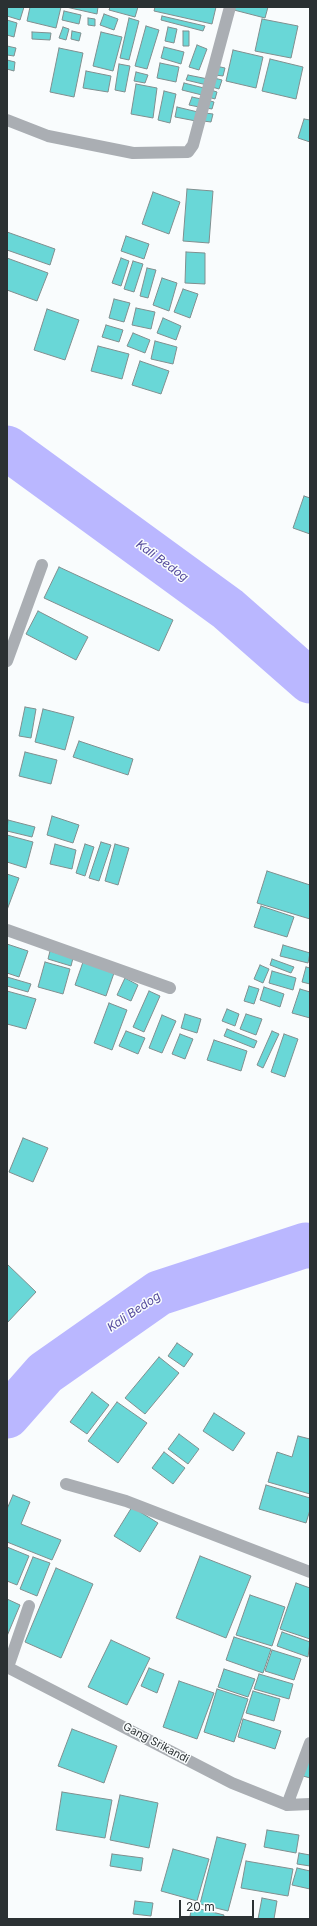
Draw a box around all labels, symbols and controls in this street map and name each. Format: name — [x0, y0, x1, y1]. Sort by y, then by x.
water label: Kali Bedog — [133, 537, 191, 585]
water label: Kali Bedog — [105, 1289, 163, 1335]
street label: Gang Srikandi — [121, 1720, 191, 1766]
scale bar — [181, 1892, 256, 1918]
text: 20 m — [186, 1899, 215, 1914]

